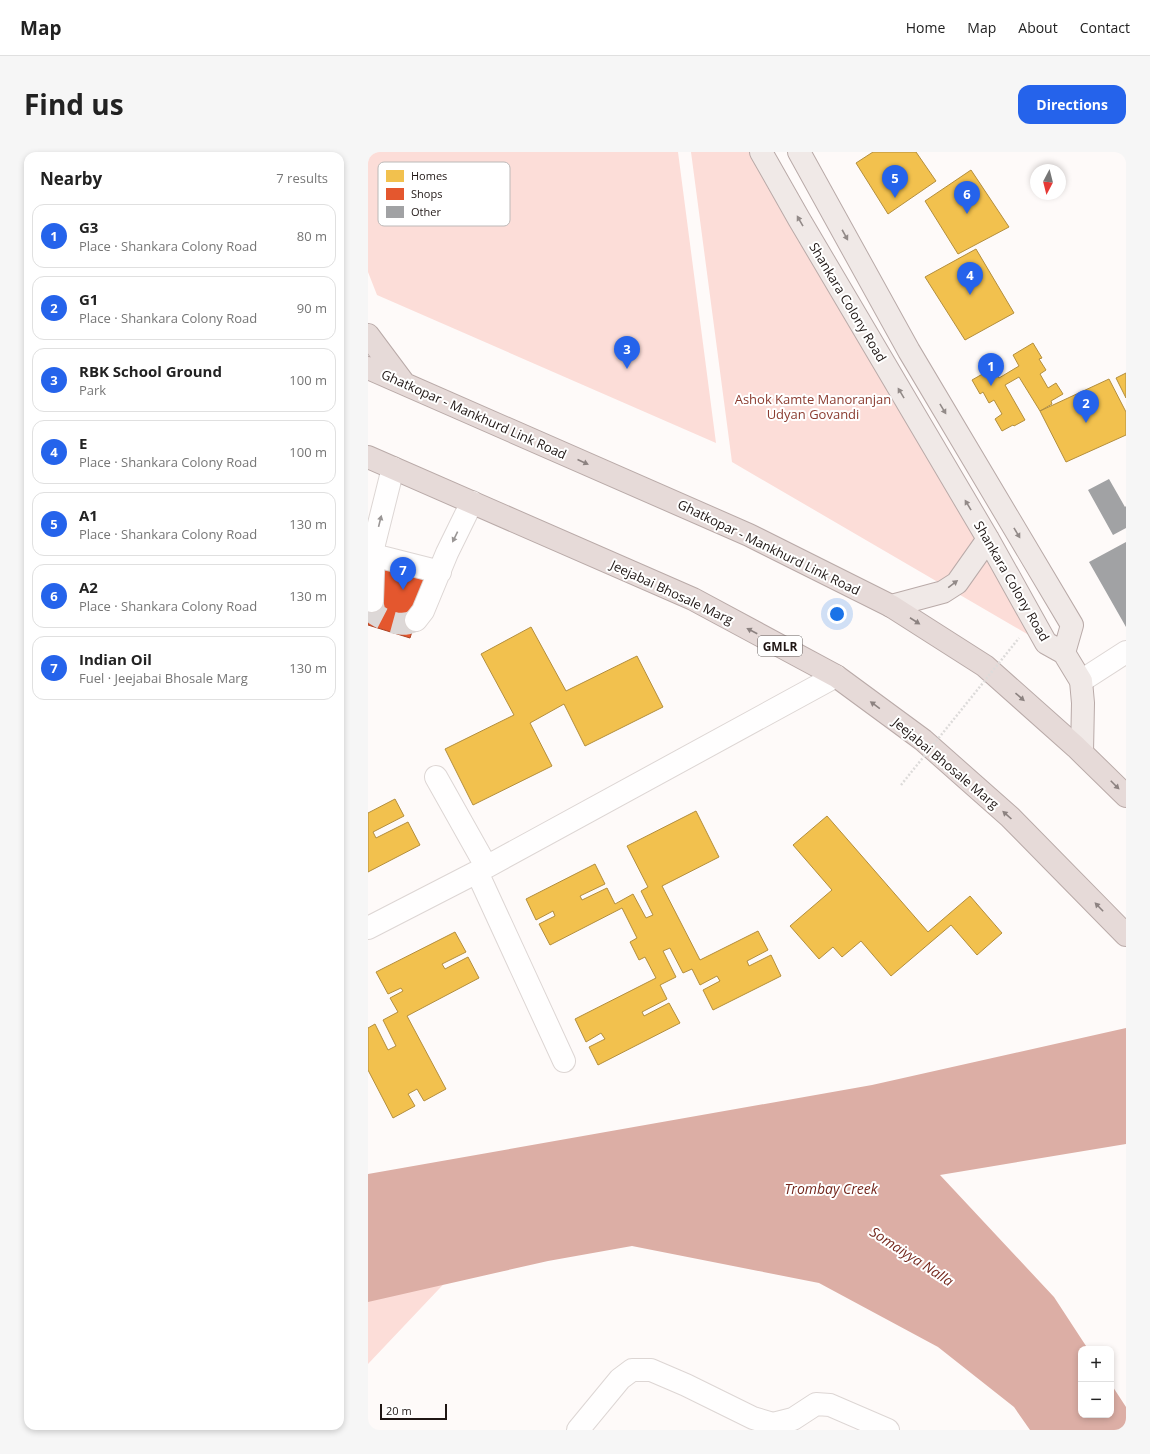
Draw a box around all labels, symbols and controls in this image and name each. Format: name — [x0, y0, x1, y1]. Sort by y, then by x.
text: Map — [20, 15, 61, 41]
text: Home — [906, 18, 945, 37]
text: Map — [967, 18, 996, 37]
text: About — [1018, 18, 1058, 37]
text: Contact — [1080, 18, 1130, 37]
text: Find us — [24, 85, 124, 123]
button: Directions — [1018, 85, 1126, 124]
legend — [378, 162, 510, 226]
north arrow — [1030, 164, 1066, 200]
pin: 5 — [882, 165, 908, 198]
text: Nearby — [40, 167, 102, 190]
text: Homes — [411, 168, 447, 183]
text: 7 results — [276, 169, 328, 187]
pin: 6 — [954, 181, 980, 214]
text: Shops — [411, 186, 442, 201]
text: Other — [411, 204, 441, 219]
one-way arrow — [796, 215, 803, 227]
text: G3 — [79, 217, 98, 237]
text: 1 — [50, 227, 58, 245]
text: 80 m — [297, 227, 327, 245]
one-way arrow — [841, 229, 848, 241]
text: Place · Shankara Colony Road — [79, 237, 257, 255]
street label: Shankara Colony Road — [805, 239, 891, 365]
pin: 4 — [957, 262, 983, 295]
text: G1 — [79, 289, 98, 309]
text: 2 — [50, 299, 58, 317]
text: 90 m — [297, 299, 327, 317]
text: Place · Shankara Colony Road — [79, 309, 257, 327]
pin: 3 — [614, 336, 640, 369]
pin: 1 — [978, 353, 1004, 386]
text: RBK School Ground — [79, 361, 222, 381]
street label: Ghatkopar - Mankhurd Link Road — [379, 365, 569, 463]
text: 3 — [50, 371, 58, 389]
text: 100 m — [289, 371, 327, 389]
text: Park — [79, 381, 106, 399]
one-way arrow — [898, 387, 905, 399]
park label: Ashok Kamte Manoranjan Udyan Govandi — [735, 390, 891, 423]
pin: 2 — [1073, 390, 1099, 423]
one-way arrow — [940, 403, 947, 415]
text: E — [79, 433, 87, 453]
text: 4 — [50, 443, 58, 461]
text: 100 m — [289, 443, 327, 461]
text: Place · Shankara Colony Road — [79, 453, 257, 471]
one-way arrow — [578, 459, 590, 465]
street label: Ghatkopar - Mankhurd Link Road — [675, 495, 863, 599]
one-way arrow — [964, 499, 971, 511]
text: A1 — [79, 505, 98, 525]
text: 5 — [50, 515, 58, 533]
text: 130 m — [289, 515, 327, 533]
one-way arrow — [377, 515, 383, 527]
street label: Shankara Colony Road — [970, 517, 1054, 645]
text: Place · Shankara Colony Road — [79, 525, 257, 543]
one-way arrow — [1013, 528, 1021, 538]
one-way arrow — [452, 531, 458, 543]
street label: Jeejabai Bhosale Marg — [606, 555, 736, 628]
pin: 7 — [390, 557, 416, 590]
text: A2 — [79, 577, 98, 597]
one-way arrow — [948, 580, 959, 589]
text: 6 — [50, 587, 58, 605]
text: 130 m — [289, 587, 327, 605]
text: Place · Shankara Colony Road — [79, 597, 257, 615]
your location — [827, 604, 847, 624]
one-way arrow — [910, 617, 920, 625]
one-way arrow — [746, 627, 758, 634]
road number: GMLR — [758, 636, 802, 656]
text: Indian Oil — [79, 649, 152, 669]
text: 7 — [50, 659, 58, 677]
text: 130 m — [289, 659, 327, 677]
text: Fuel · Jeejabai Bhosale Marg — [79, 669, 248, 687]
one-way arrow — [1015, 692, 1025, 702]
one-way arrow — [870, 701, 880, 709]
street label: Jeejabai Bhosale Marg — [888, 712, 1003, 813]
one-way arrow — [1110, 780, 1120, 790]
one-way arrow — [1002, 810, 1012, 819]
one-way arrow — [1094, 902, 1104, 912]
water label: Trombay Creek — [784, 1179, 879, 1198]
water label: Somaiyya Nalla — [867, 1222, 957, 1290]
map controls — [1078, 1346, 1114, 1418]
button: + — [1078, 1346, 1114, 1382]
button: − — [1078, 1382, 1114, 1418]
scale bar — [380, 1402, 447, 1421]
text: 20 m — [386, 1403, 412, 1418]

